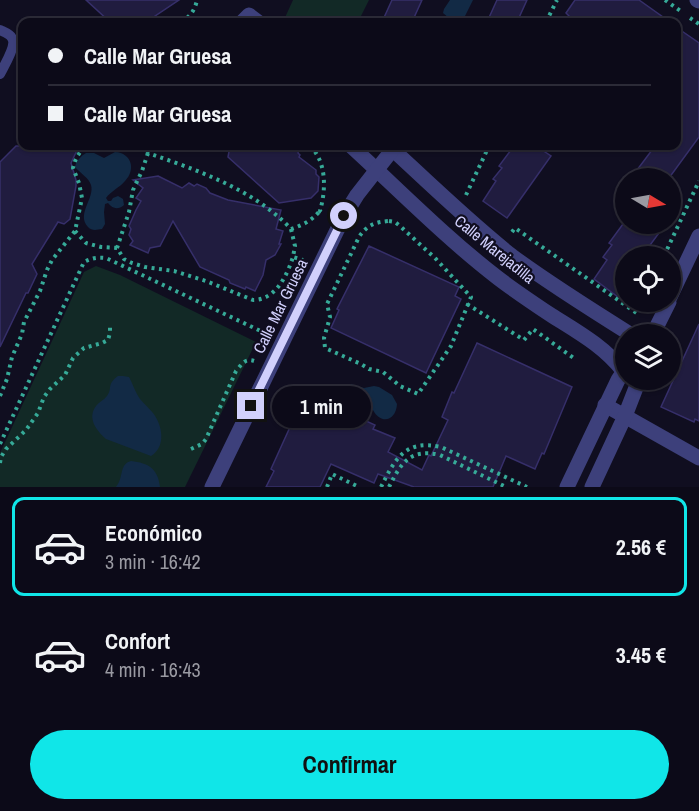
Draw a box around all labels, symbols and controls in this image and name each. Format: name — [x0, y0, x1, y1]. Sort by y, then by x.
text: Calle Mar Gruesa — [84, 41, 231, 71]
text: Calle Mar Gruesa — [84, 99, 231, 129]
north arrow — [615, 168, 681, 234]
map controls — [615, 168, 681, 390]
route start — [330, 202, 357, 229]
street label: Calle Marejadilla — [450, 210, 540, 289]
button: locate — [615, 246, 681, 312]
street label: Calle Mar Gruesa — [248, 254, 313, 357]
button: layers — [615, 324, 681, 390]
callout: 1 min — [272, 385, 371, 427]
route end — [237, 392, 264, 419]
text: 1 min — [300, 393, 343, 420]
text: Económico — [105, 518, 202, 548]
icon: car — [33, 520, 87, 574]
text: 2.56 € — [616, 532, 666, 562]
text: 3 min · 16:42 — [105, 548, 201, 575]
text: Confort — [105, 626, 170, 656]
icon: car — [33, 628, 87, 682]
text: 3.45 € — [616, 640, 666, 670]
text: 4 min · 16:43 — [105, 656, 201, 683]
button: Confirmar — [30, 730, 669, 799]

